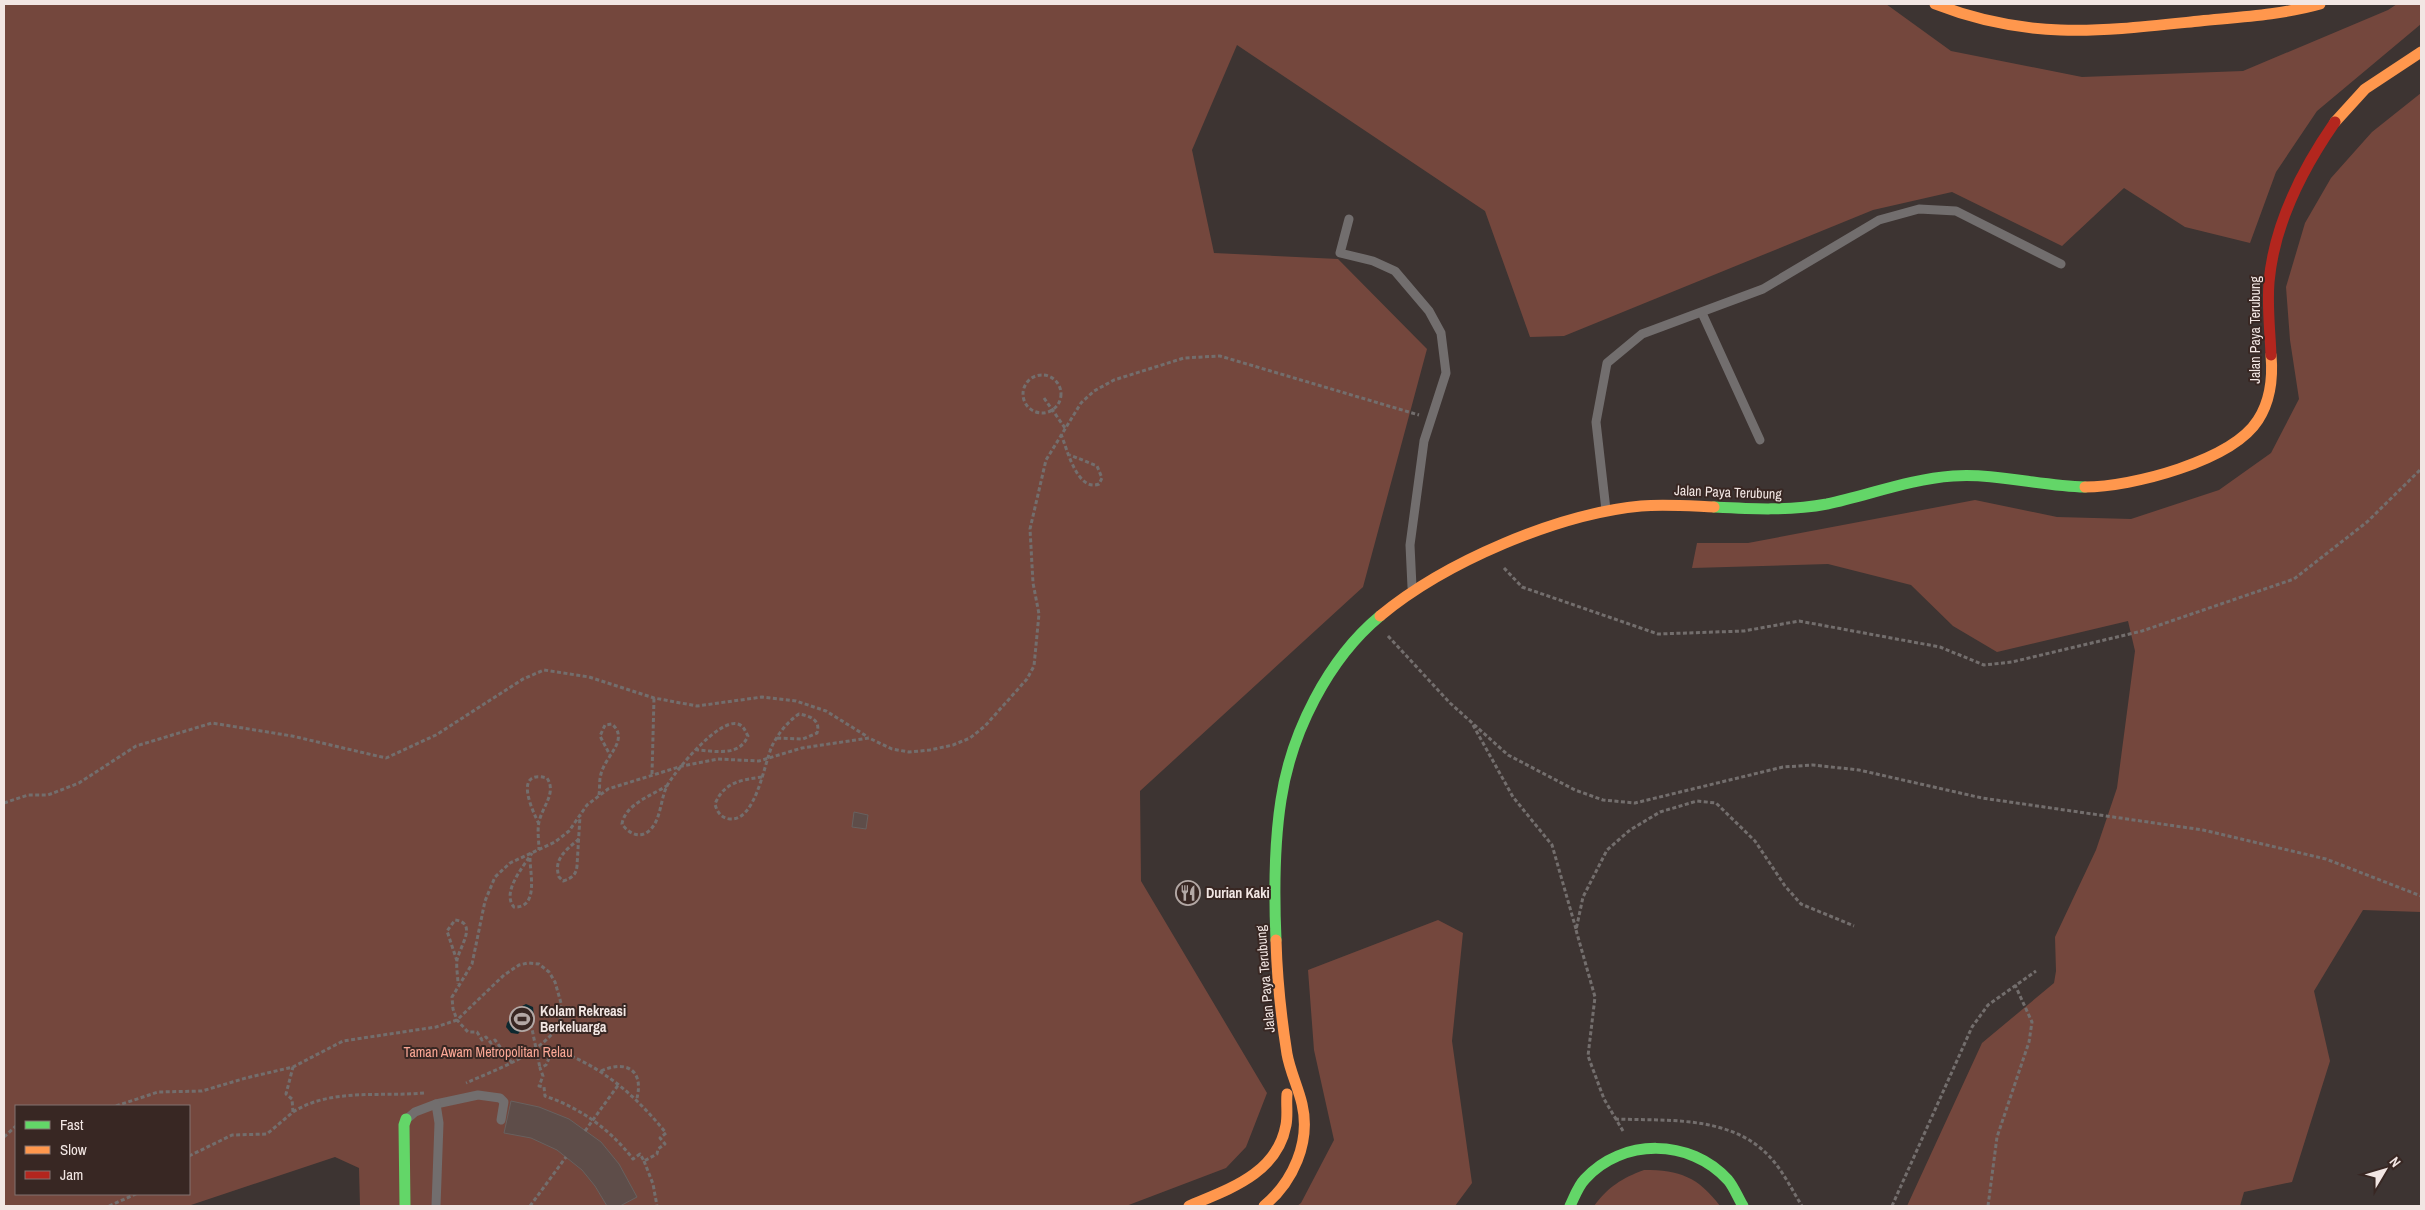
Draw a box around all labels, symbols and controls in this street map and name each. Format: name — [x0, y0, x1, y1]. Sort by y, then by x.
street label: Jalan Paya Terubung — [2246, 276, 2264, 384]
street label: Jalan Paya Terubung — [1674, 481, 1783, 503]
restaurant icon: Durian Kaki — [1175, 880, 1201, 906]
place label: Durian Kaki — [1206, 884, 1270, 902]
street label: Jalan Paya Terubung — [1251, 924, 1279, 1033]
place label: Kolam Rekreasi Berkeluarga — [540, 1002, 626, 1036]
sports icon: Kolam Rekreasi Berkeluarga — [509, 1006, 535, 1032]
park label: Taman Awam Metropolitan Relau — [403, 1043, 573, 1061]
legend — [15, 1105, 190, 1195]
text: Fast — [60, 1114, 84, 1135]
text: Slow — [60, 1139, 87, 1160]
north arrow — [2360, 1145, 2410, 1195]
text: N — [2386, 1153, 2405, 1171]
text: Jam — [60, 1164, 83, 1185]

